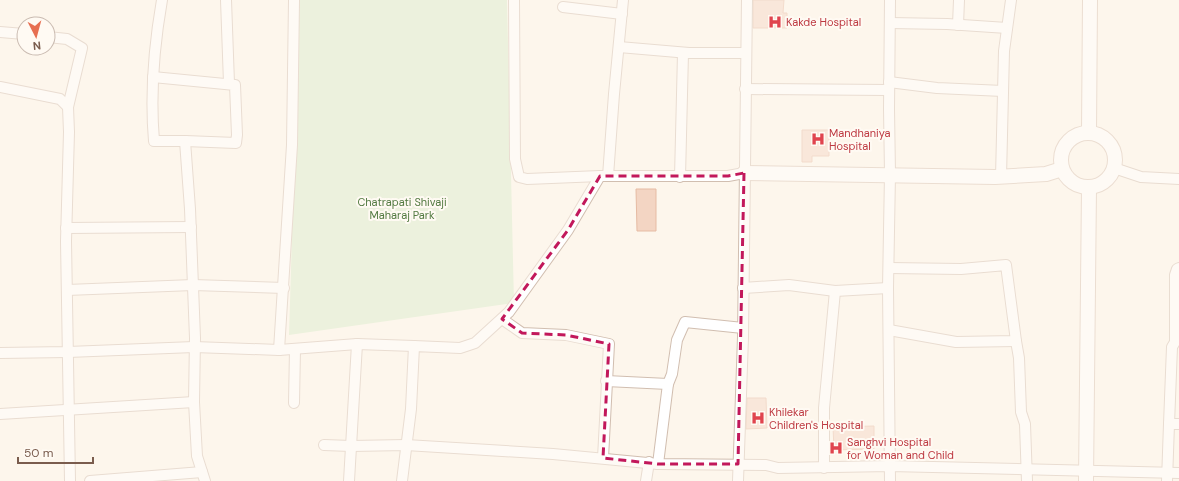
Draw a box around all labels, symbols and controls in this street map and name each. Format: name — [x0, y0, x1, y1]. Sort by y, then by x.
hospital icon: Kakde Hospital — [767, 14, 783, 30]
place label: Kakde Hospital — [786, 15, 861, 29]
north arrow — [16, 16, 56, 56]
text: N — [32, 39, 42, 53]
place label: Mandhaniya Hospital — [829, 126, 890, 153]
hospital icon: Mandhaniya Hospital — [810, 131, 826, 147]
park label: Chatrapati Shivaji Maharaj Park — [357, 195, 447, 222]
place label: Khilekar Children's Hospital — [769, 405, 863, 432]
hospital icon: Khilekar Children's Hospital — [750, 410, 766, 426]
place label: Sanghvi Hospital for Woman and Child — [847, 435, 954, 462]
scale bar — [18, 439, 93, 465]
hospital icon: Sanghvi Hospital for Woman and Child — [828, 440, 844, 456]
text: 50 m — [24, 445, 53, 461]

